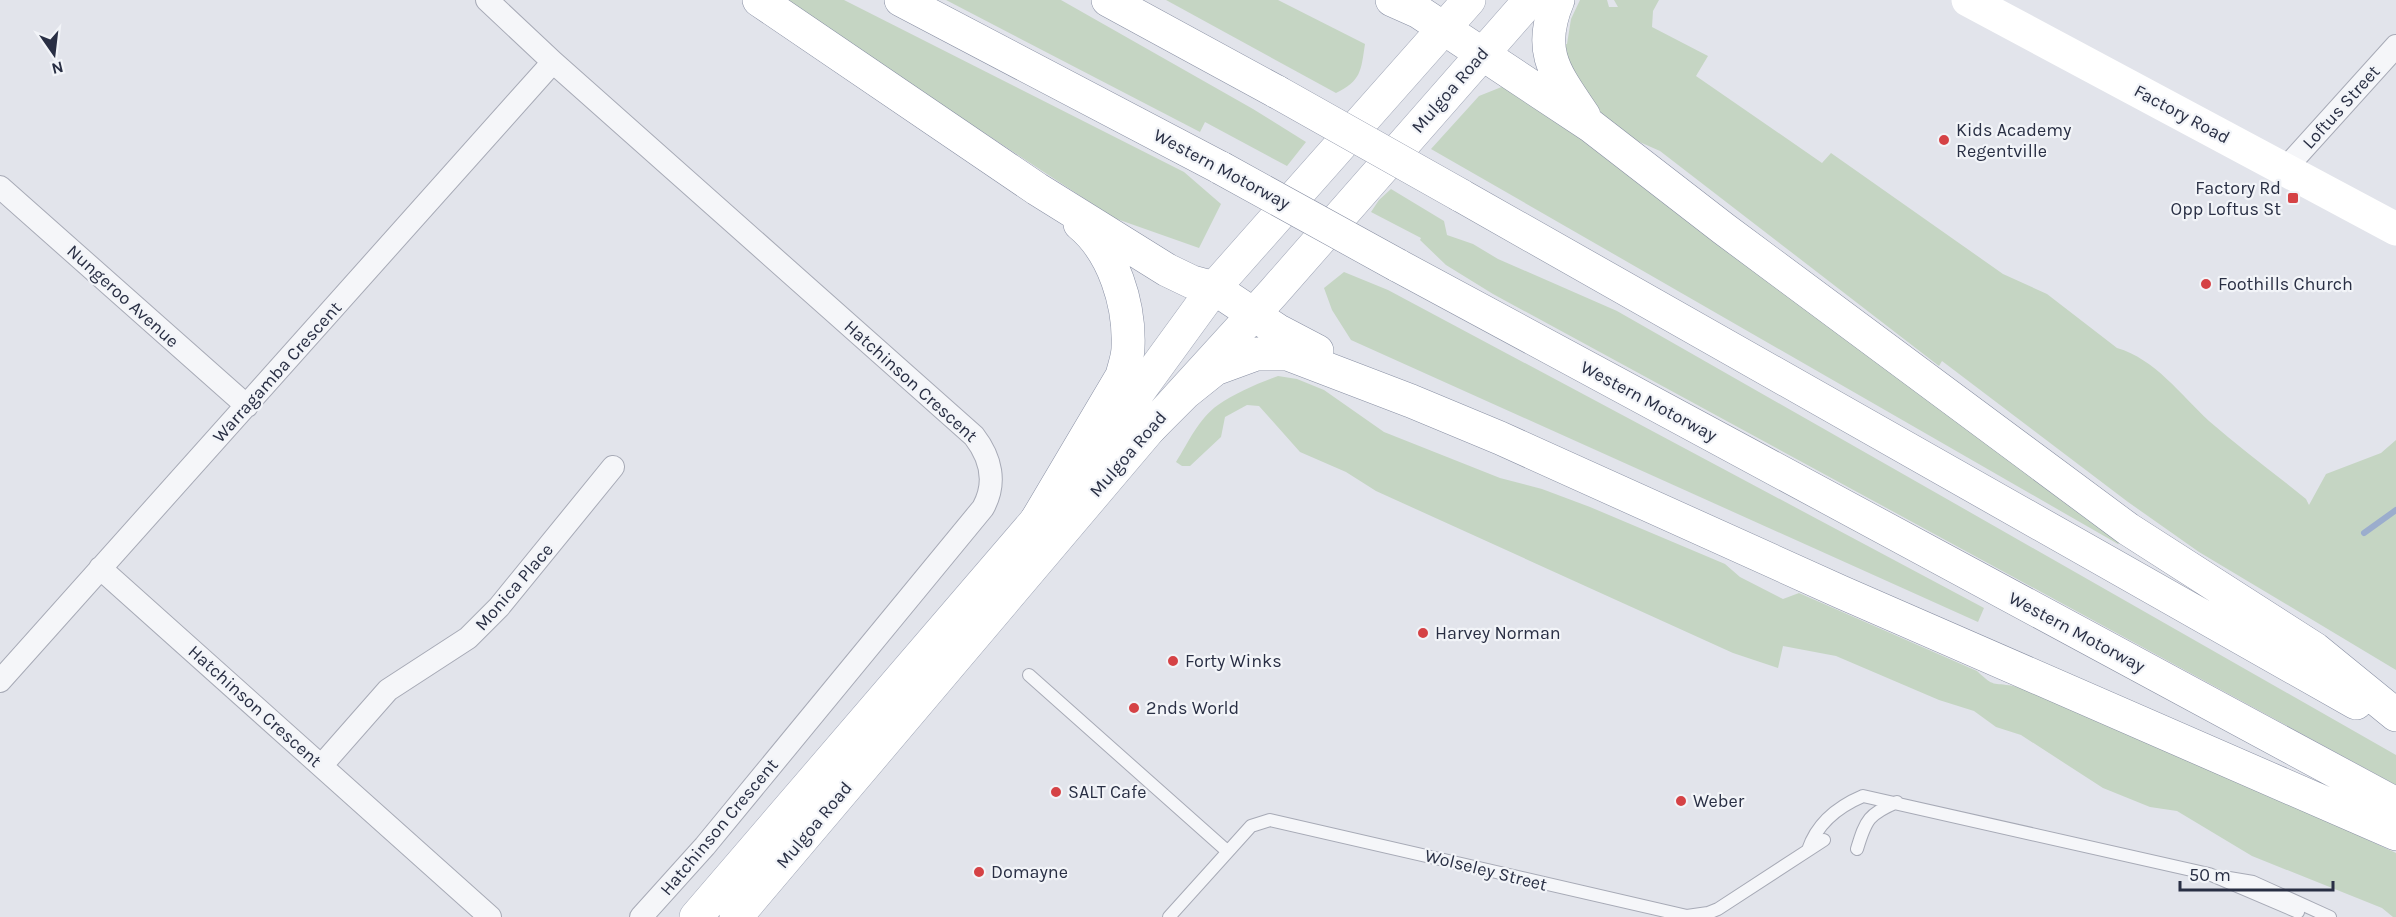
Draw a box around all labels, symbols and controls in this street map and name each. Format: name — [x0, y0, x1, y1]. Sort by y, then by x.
north arrow — [24, 24, 84, 84]
street label: Mulgoa Road — [1407, 42, 1493, 138]
text: N — [50, 57, 65, 79]
street label: Loftus Street — [2298, 60, 2385, 153]
street label: Factory Road — [2130, 80, 2234, 148]
place label: Kids Academy Regentville — [1956, 119, 2072, 162]
street label: Western Motorway — [1150, 124, 1295, 215]
marker: Kids Academy Regentville — [1937, 133, 1951, 147]
place label: Factory Rd Opp Loftus St — [2171, 177, 2281, 220]
marker: Factory Rd Opp Loftus St — [2286, 191, 2300, 205]
street label: Nungeroo Avenue — [62, 240, 184, 352]
place label: Foothills Church — [2218, 273, 2353, 295]
marker: Foothills Church — [2199, 277, 2213, 291]
street label: Warragamba Crescent — [208, 297, 346, 447]
street label: Hatchinson Crescent — [840, 315, 982, 447]
street label: Western Motorway — [1577, 356, 1722, 447]
street label: Mulgoa Road — [1085, 406, 1171, 502]
street label: Monica Place — [470, 539, 558, 635]
street label: Western Motorway — [2005, 587, 2150, 678]
place label: Harvey Norman — [1435, 622, 1561, 644]
marker: Harvey Norman — [1416, 626, 1430, 640]
street label: Hatchinson Crescent — [184, 640, 326, 772]
place label: Forty Winks — [1185, 650, 1282, 672]
marker: Forty Winks — [1166, 654, 1180, 668]
place label: 2nds World — [1146, 697, 1239, 719]
marker: 2nds World — [1127, 701, 1141, 715]
street label: Hatchinson Crescent — [655, 754, 783, 900]
street label: Mulgoa Road — [771, 777, 857, 873]
place label: SALT Cafe — [1068, 781, 1146, 803]
marker: SALT Cafe — [1049, 785, 1063, 799]
place label: Weber — [1693, 790, 1745, 812]
marker: Weber — [1674, 794, 1688, 808]
street label: Wolseley Street — [1422, 844, 1550, 896]
scale bar — [2180, 854, 2333, 892]
place label: Domayne — [991, 861, 1068, 883]
text: 50 m — [2189, 864, 2231, 886]
marker: Domayne — [972, 865, 986, 879]

